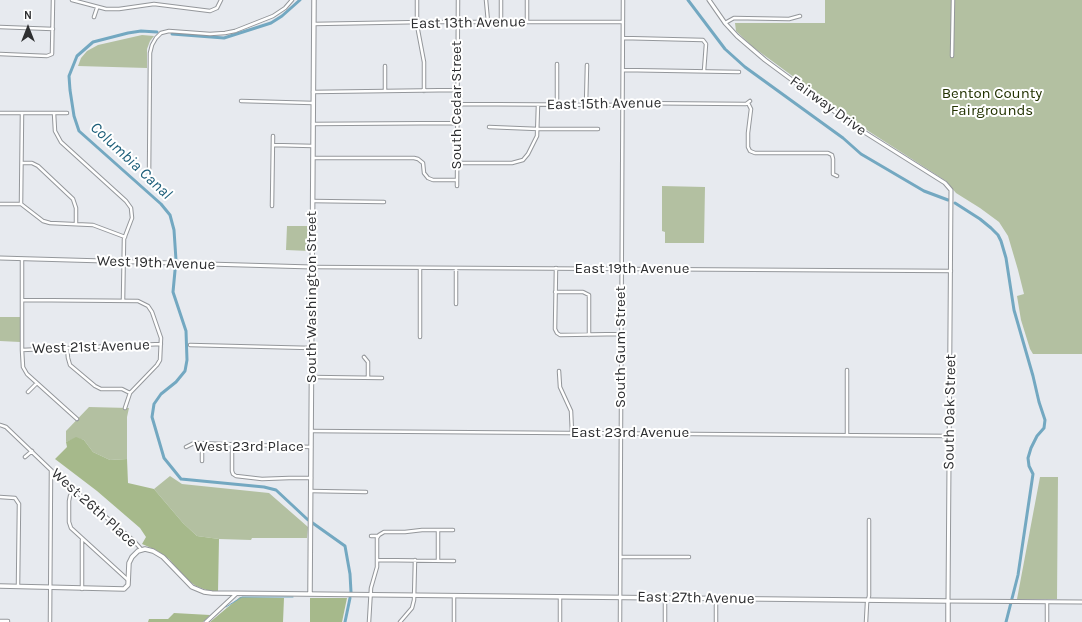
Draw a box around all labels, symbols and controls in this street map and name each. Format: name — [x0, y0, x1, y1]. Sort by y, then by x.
north arrow — [8, 8, 48, 48]
text: N — [24, 9, 32, 22]
street label: East 13th Avenue — [410, 13, 526, 33]
street label: South Cedar Street — [448, 41, 466, 169]
street label: Fairway Drive — [786, 72, 870, 140]
park label: Benton County Fairgrounds — [942, 85, 1042, 120]
street label: East 15th Avenue — [546, 94, 662, 114]
water label: Columbia Canal — [86, 118, 176, 204]
street label: South Washington Street — [303, 211, 321, 383]
street label: West 19th Avenue — [96, 252, 216, 274]
street label: East 19th Avenue — [574, 260, 690, 278]
street label: South Gum Street — [612, 286, 630, 408]
street label: West 21st Avenue — [32, 336, 150, 358]
street label: South Oak Street — [940, 354, 960, 470]
street label: East 23rd Avenue — [571, 424, 689, 442]
street label: West 23rd Place — [194, 438, 304, 456]
street label: West 26th Place — [47, 465, 141, 551]
street label: East 27th Avenue — [637, 588, 755, 608]

